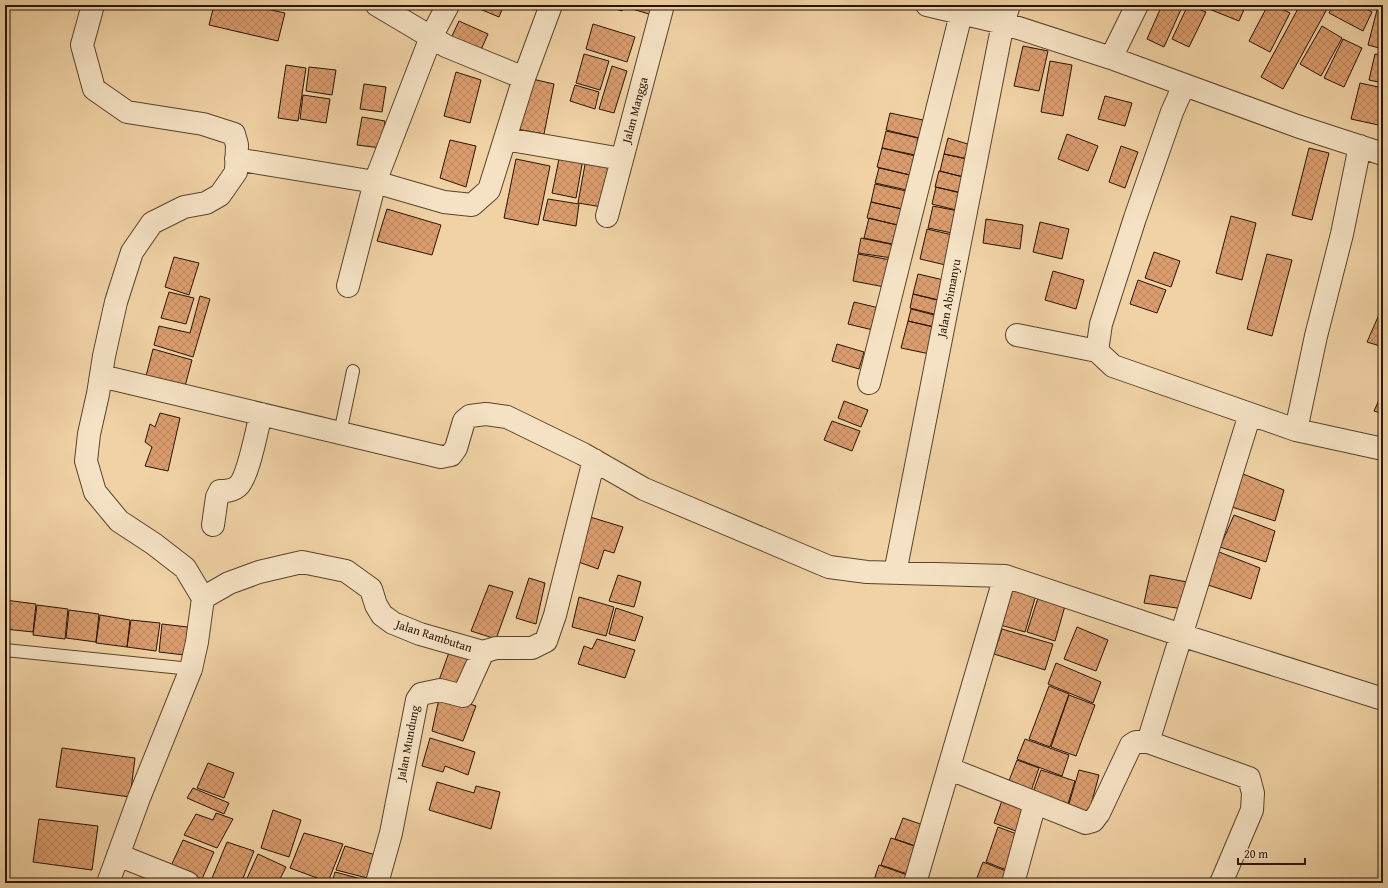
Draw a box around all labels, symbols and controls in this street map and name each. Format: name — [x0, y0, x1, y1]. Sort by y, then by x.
street label: Jalan Mangga — [617, 75, 652, 147]
street label: Jalan Abimanyu — [932, 257, 965, 340]
street label: Jalan Rambutan — [392, 615, 475, 656]
street label: Jalan Mundung — [391, 704, 423, 784]
scale bar — [1238, 840, 1305, 866]
text: 20 m — [1244, 845, 1268, 862]

